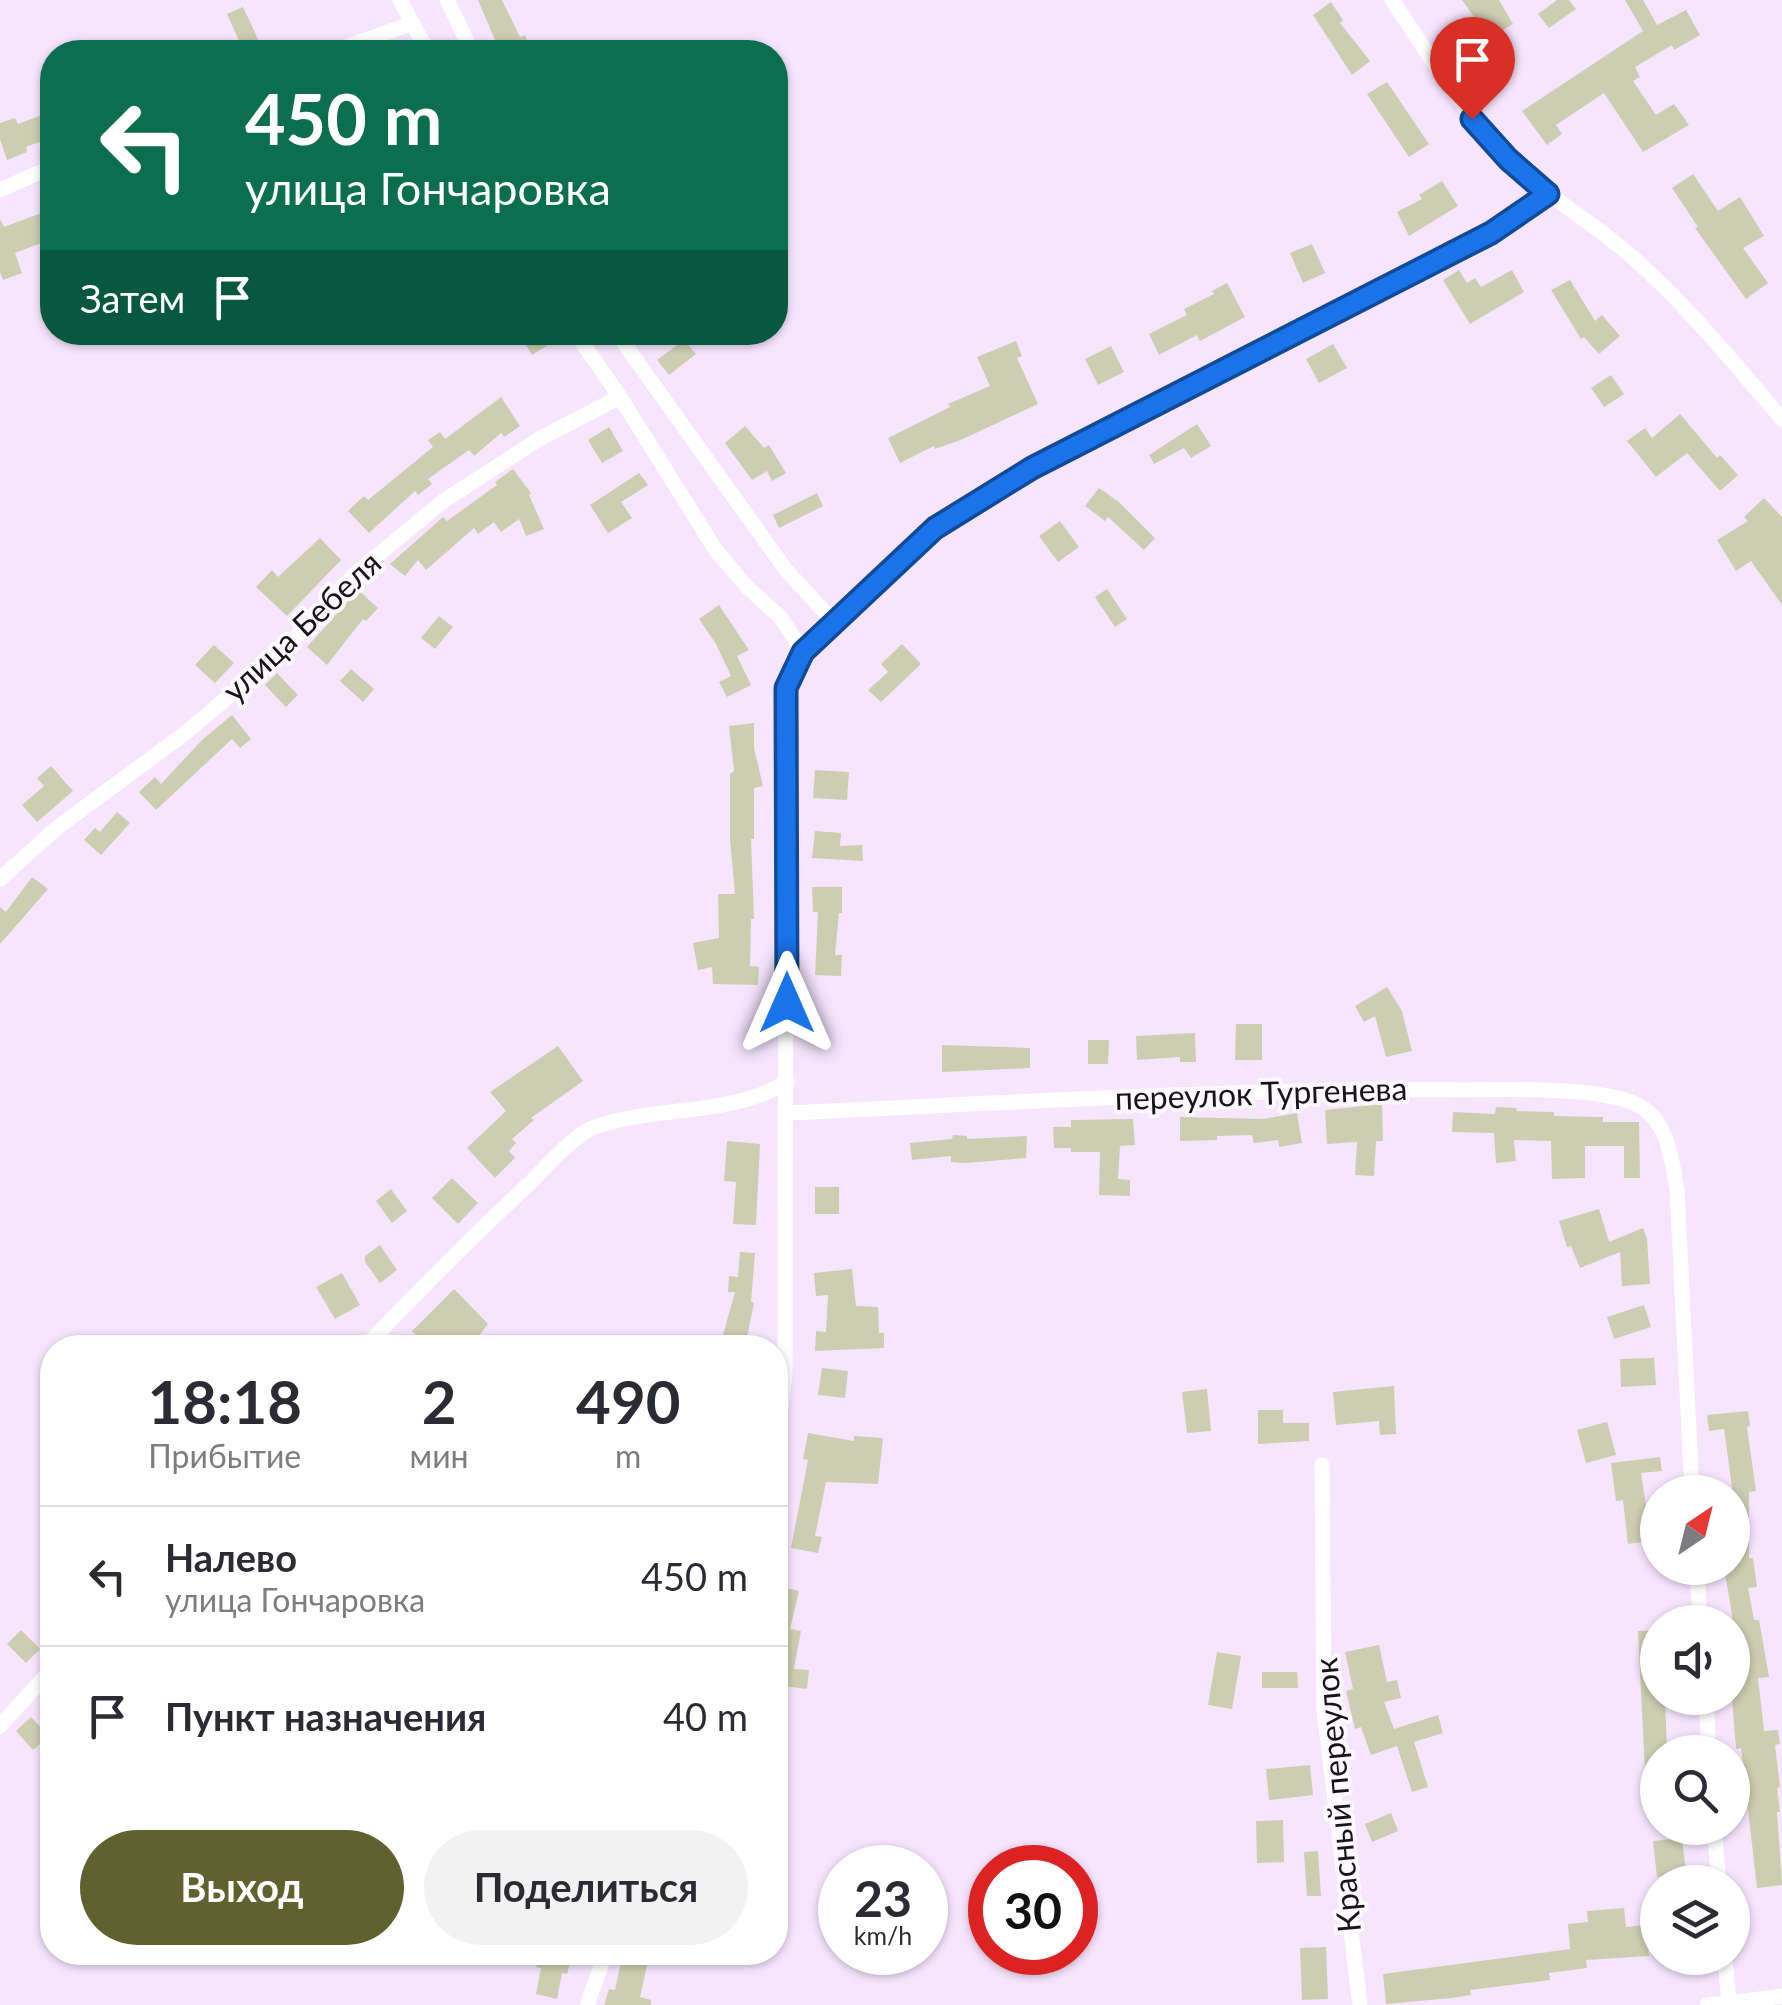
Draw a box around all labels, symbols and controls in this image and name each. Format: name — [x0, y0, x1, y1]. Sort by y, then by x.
pin — [1430, 17, 1515, 120]
icon: arrive — [1445, 32, 1500, 87]
text: 450 m — [245, 76, 442, 160]
icon: left — [80, 80, 210, 210]
text: улица Гончаровка — [245, 161, 611, 215]
icon: arrive — [205, 270, 260, 325]
text: Затем — [80, 275, 185, 321]
street label: улица Бебеля — [214, 543, 388, 709]
position arrow — [735, 951, 839, 1055]
street label: переулок Тургенева — [1114, 1068, 1408, 1117]
text: 18:18 — [147, 1365, 302, 1437]
text: 2 — [422, 1365, 457, 1437]
text: 490 — [576, 1365, 680, 1437]
text: Прибытие — [148, 1436, 301, 1475]
text: мин — [410, 1436, 469, 1475]
text: m — [615, 1436, 641, 1475]
north arrow — [1640, 1475, 1750, 1585]
map controls — [1640, 1475, 1750, 1975]
text: Налево — [165, 1534, 297, 1580]
icon: left — [80, 1549, 135, 1604]
text: 450 m — [641, 1553, 748, 1599]
text: улица Гончаровка — [165, 1580, 425, 1619]
button: sound — [1640, 1605, 1750, 1715]
street label: Красный переулок — [1305, 1656, 1368, 1934]
icon: arrive — [80, 1689, 135, 1744]
text: Пункт назначения — [165, 1693, 486, 1739]
text: 40 m — [663, 1693, 748, 1739]
button: search — [1640, 1735, 1750, 1845]
button: Выход — [80, 1830, 404, 1945]
button: Поделиться — [424, 1830, 748, 1945]
speed limit sign: 30 — [968, 1845, 1098, 1975]
button: layers — [1640, 1865, 1750, 1975]
text: 23 — [854, 1868, 912, 1928]
text: km/h — [854, 1920, 912, 1950]

